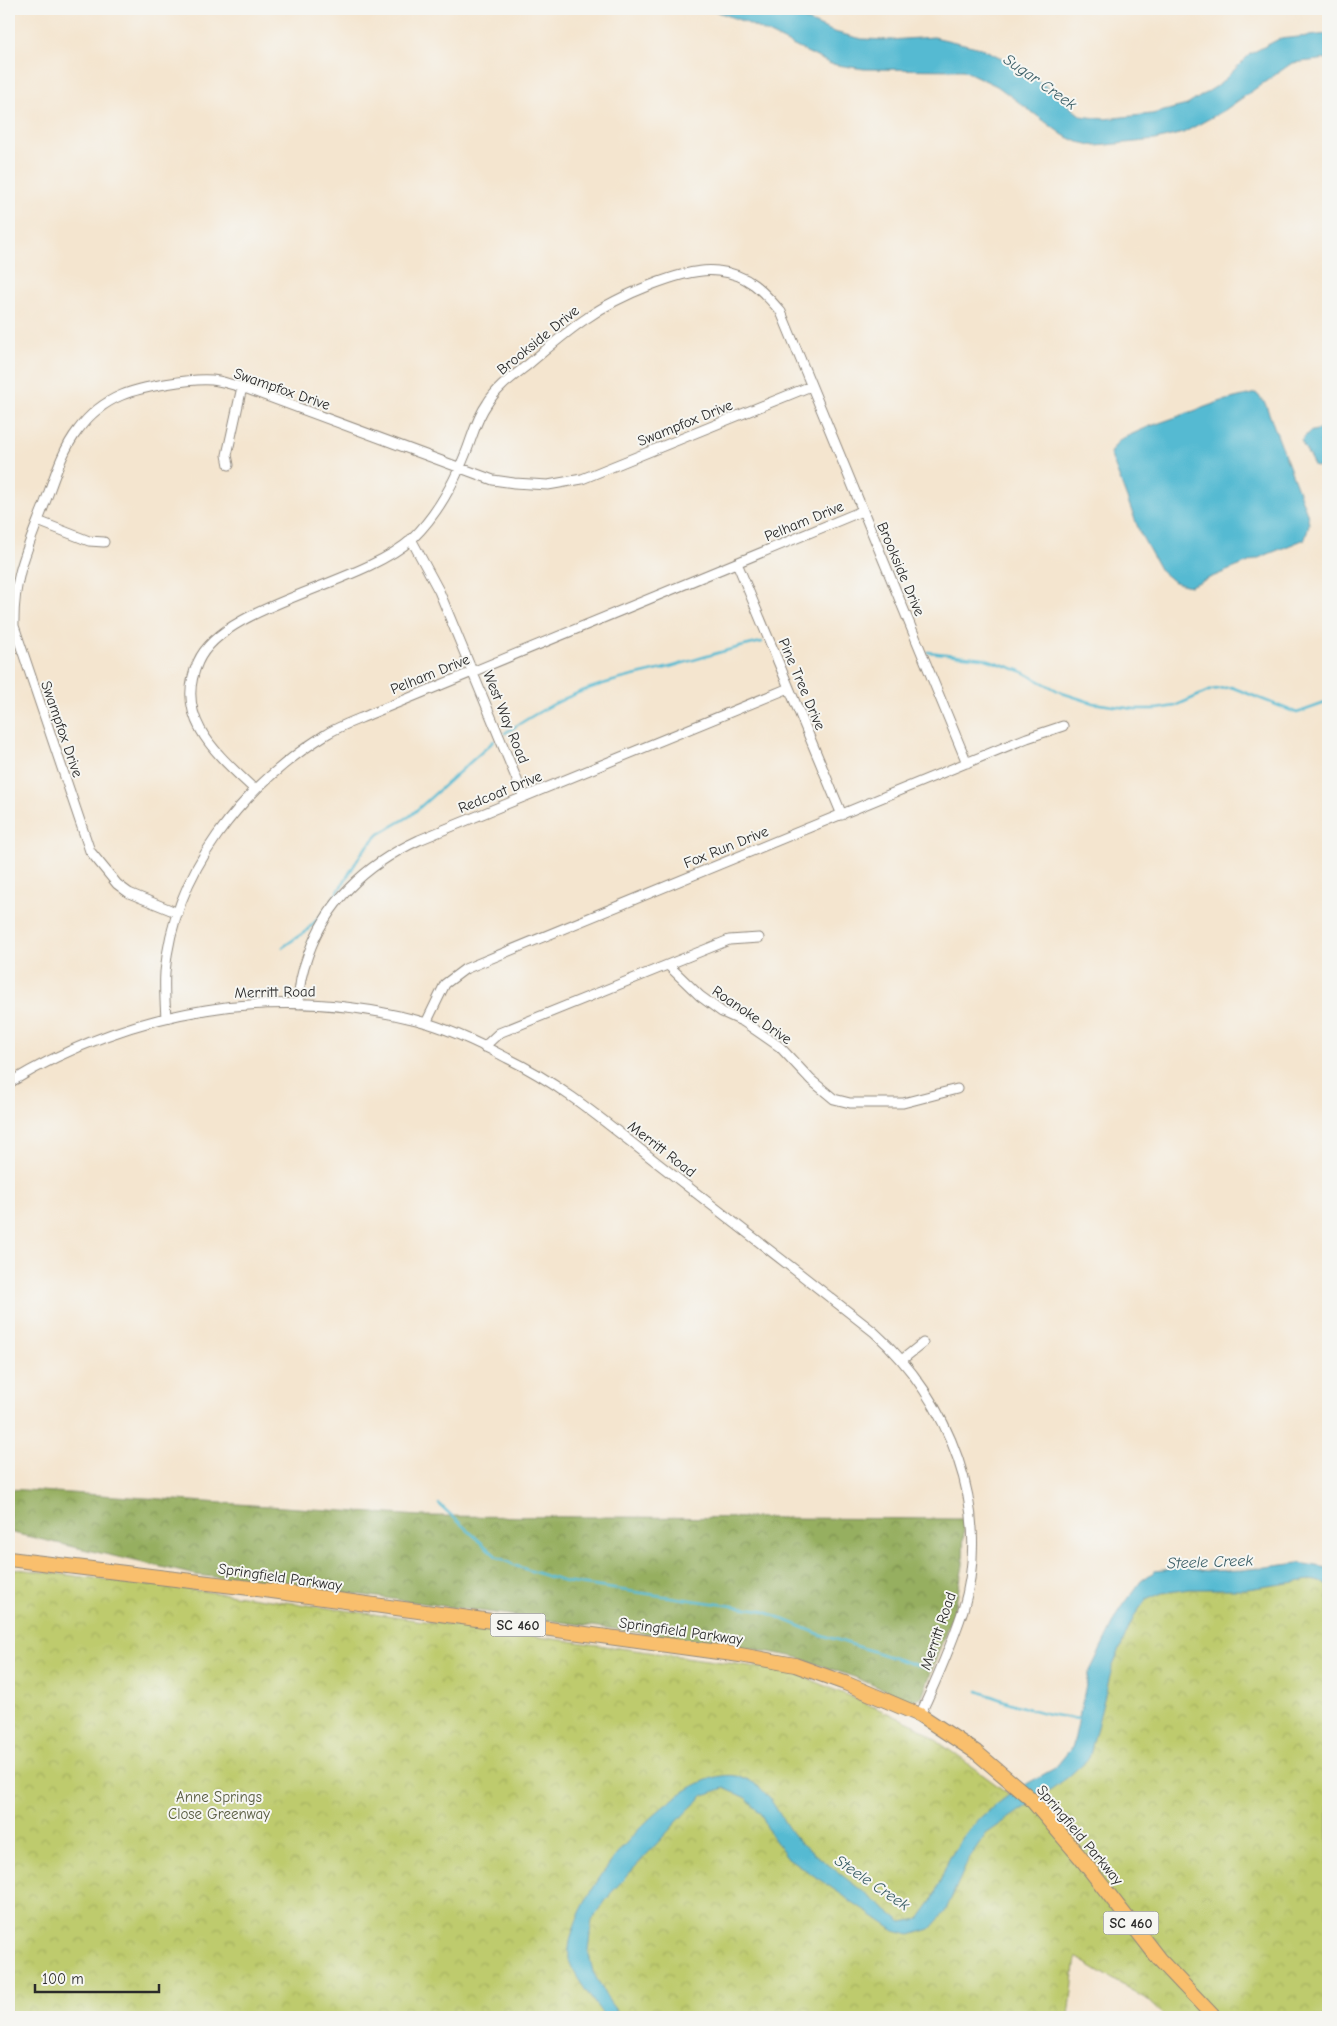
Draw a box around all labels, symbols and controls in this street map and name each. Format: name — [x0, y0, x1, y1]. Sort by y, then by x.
water label: Sugar Creek — [1000, 50, 1080, 114]
street label: Brookside Drive — [493, 301, 583, 379]
street label: Swampfox Drive — [231, 364, 333, 414]
street label: Swampfox Drive — [635, 396, 736, 450]
street label: Pelham Drive — [762, 497, 847, 545]
street label: Brookside Drive — [873, 519, 929, 619]
street label: Pine Tree Drive — [774, 635, 830, 733]
street label: Pelham Drive — [388, 650, 473, 698]
street label: West Way Road — [479, 668, 533, 766]
street label: Swampfox Drive — [37, 678, 87, 780]
street label: Redcoat Drive — [455, 767, 545, 817]
street label: Fox Run Drive — [681, 822, 771, 872]
street label: Merritt Road — [234, 982, 316, 1002]
street label: Roanoke Drive — [709, 982, 796, 1049]
street label: Merritt Road — [624, 1117, 700, 1181]
water label: Steele Creek — [1167, 1551, 1254, 1572]
street label: Springfield Parkway — [217, 1559, 343, 1595]
street label: Merritt Road — [916, 1590, 960, 1672]
street label: Springfield Parkway — [618, 1613, 744, 1649]
road number: SC 460 — [490, 1614, 546, 1636]
street label: Springfield Parkway — [1033, 1781, 1127, 1889]
park label: Anne Springs Close Greenway — [168, 1788, 270, 1823]
water label: Steele Creek — [831, 1851, 913, 1915]
road number: SC 460 — [1104, 1912, 1158, 1935]
scale bar — [35, 1961, 159, 1993]
text: 100 m — [42, 1970, 84, 1988]

